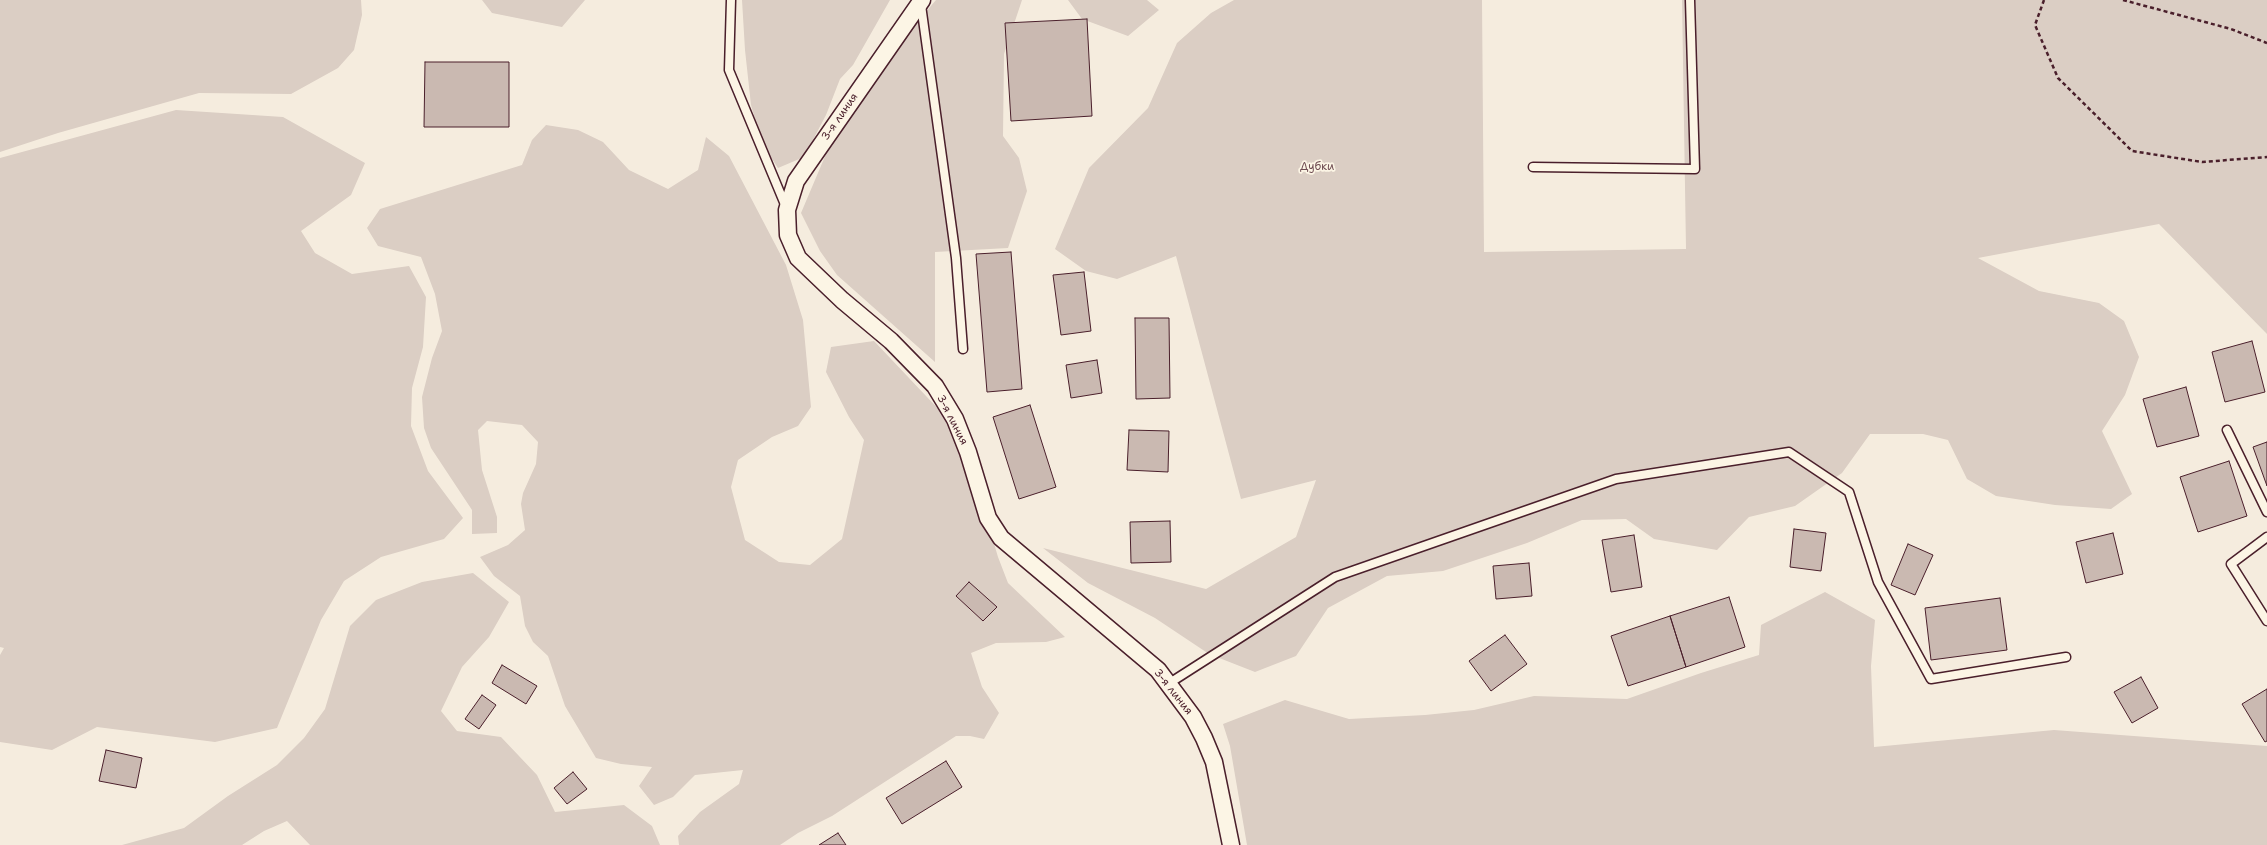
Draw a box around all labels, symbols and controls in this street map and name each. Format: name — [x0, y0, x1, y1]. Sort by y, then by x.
street label: 3-я линия — [819, 91, 861, 143]
park label: Дубки — [1300, 160, 1334, 174]
street label: 3-я линия — [934, 393, 970, 447]
street label: 3-я линия — [1151, 666, 1195, 718]

